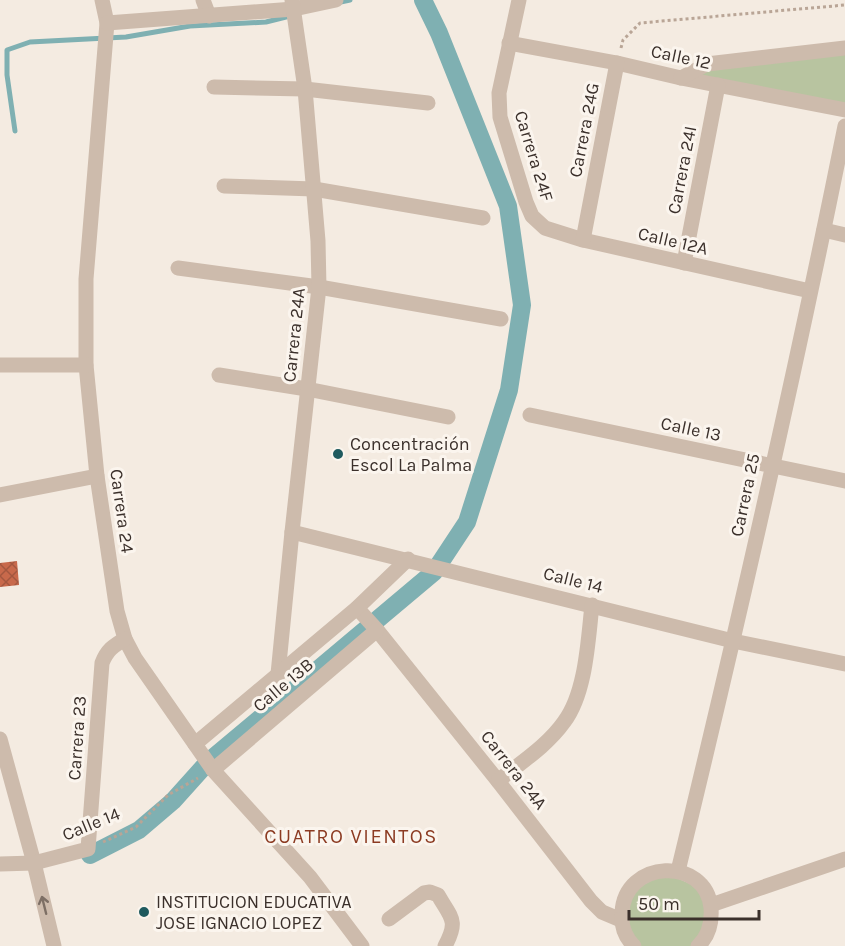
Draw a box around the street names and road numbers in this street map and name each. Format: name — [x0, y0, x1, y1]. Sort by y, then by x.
street label: Calle 12 — [649, 40, 713, 74]
street label: Carrera 24G — [564, 81, 604, 179]
street label: Carrera 24F — [510, 108, 558, 204]
street label: Carrera 24I — [663, 124, 701, 216]
street label: Calle 12A — [636, 222, 710, 260]
street label: Carrera 24A — [278, 287, 310, 383]
street label: Calle 13 — [659, 412, 723, 446]
street label: Carrera 25 — [725, 451, 765, 539]
street label: Carrera 24 — [105, 468, 139, 554]
street label: Calle 14 — [541, 562, 605, 598]
street label: Calle 13B — [248, 653, 318, 717]
street label: Carrera 23 — [63, 695, 91, 781]
street label: Carrera 24A — [476, 726, 552, 814]
street label: Calle 14 — [59, 802, 123, 846]

